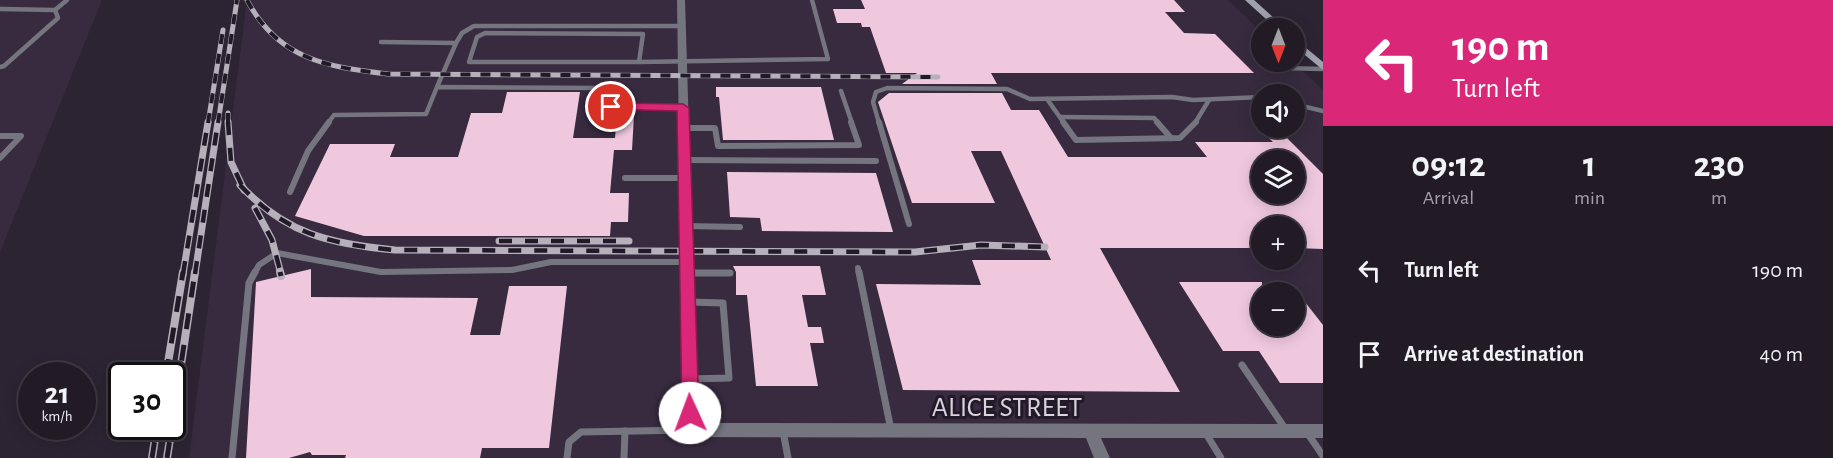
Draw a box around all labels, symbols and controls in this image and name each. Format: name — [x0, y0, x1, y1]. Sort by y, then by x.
north arrow — [1251, 18, 1305, 72]
map controls — [1251, 18, 1305, 336]
icon: left — [1353, 24, 1431, 102]
text: 190 m — [1452, 26, 1550, 68]
text: Turn left — [1452, 75, 1540, 102]
pin — [585, 81, 636, 132]
button: sound — [1251, 84, 1305, 138]
icon: arrive — [594, 90, 627, 123]
text: 09:12 — [1411, 147, 1486, 183]
text: 1 — [1583, 147, 1596, 183]
text: 230 — [1693, 147, 1745, 183]
button: layers — [1251, 150, 1305, 204]
text: Arrival — [1423, 188, 1474, 208]
text: min — [1574, 188, 1605, 208]
text: m — [1711, 188, 1727, 208]
button: + — [1251, 216, 1305, 270]
icon: left — [1353, 254, 1386, 287]
text: Turn left — [1404, 259, 1478, 281]
text: 190 m — [1752, 259, 1803, 281]
button: − — [1251, 282, 1305, 336]
icon: arrive — [1353, 338, 1386, 371]
text: Arrive at destination — [1404, 343, 1584, 365]
text: 40 m — [1760, 343, 1803, 365]
speed limit sign: 30 — [108, 362, 186, 440]
text: 21 — [45, 379, 69, 409]
position arrow — [658, 381, 722, 445]
street label: ALICE STREET — [932, 394, 1082, 422]
text: km/h — [42, 409, 72, 424]

